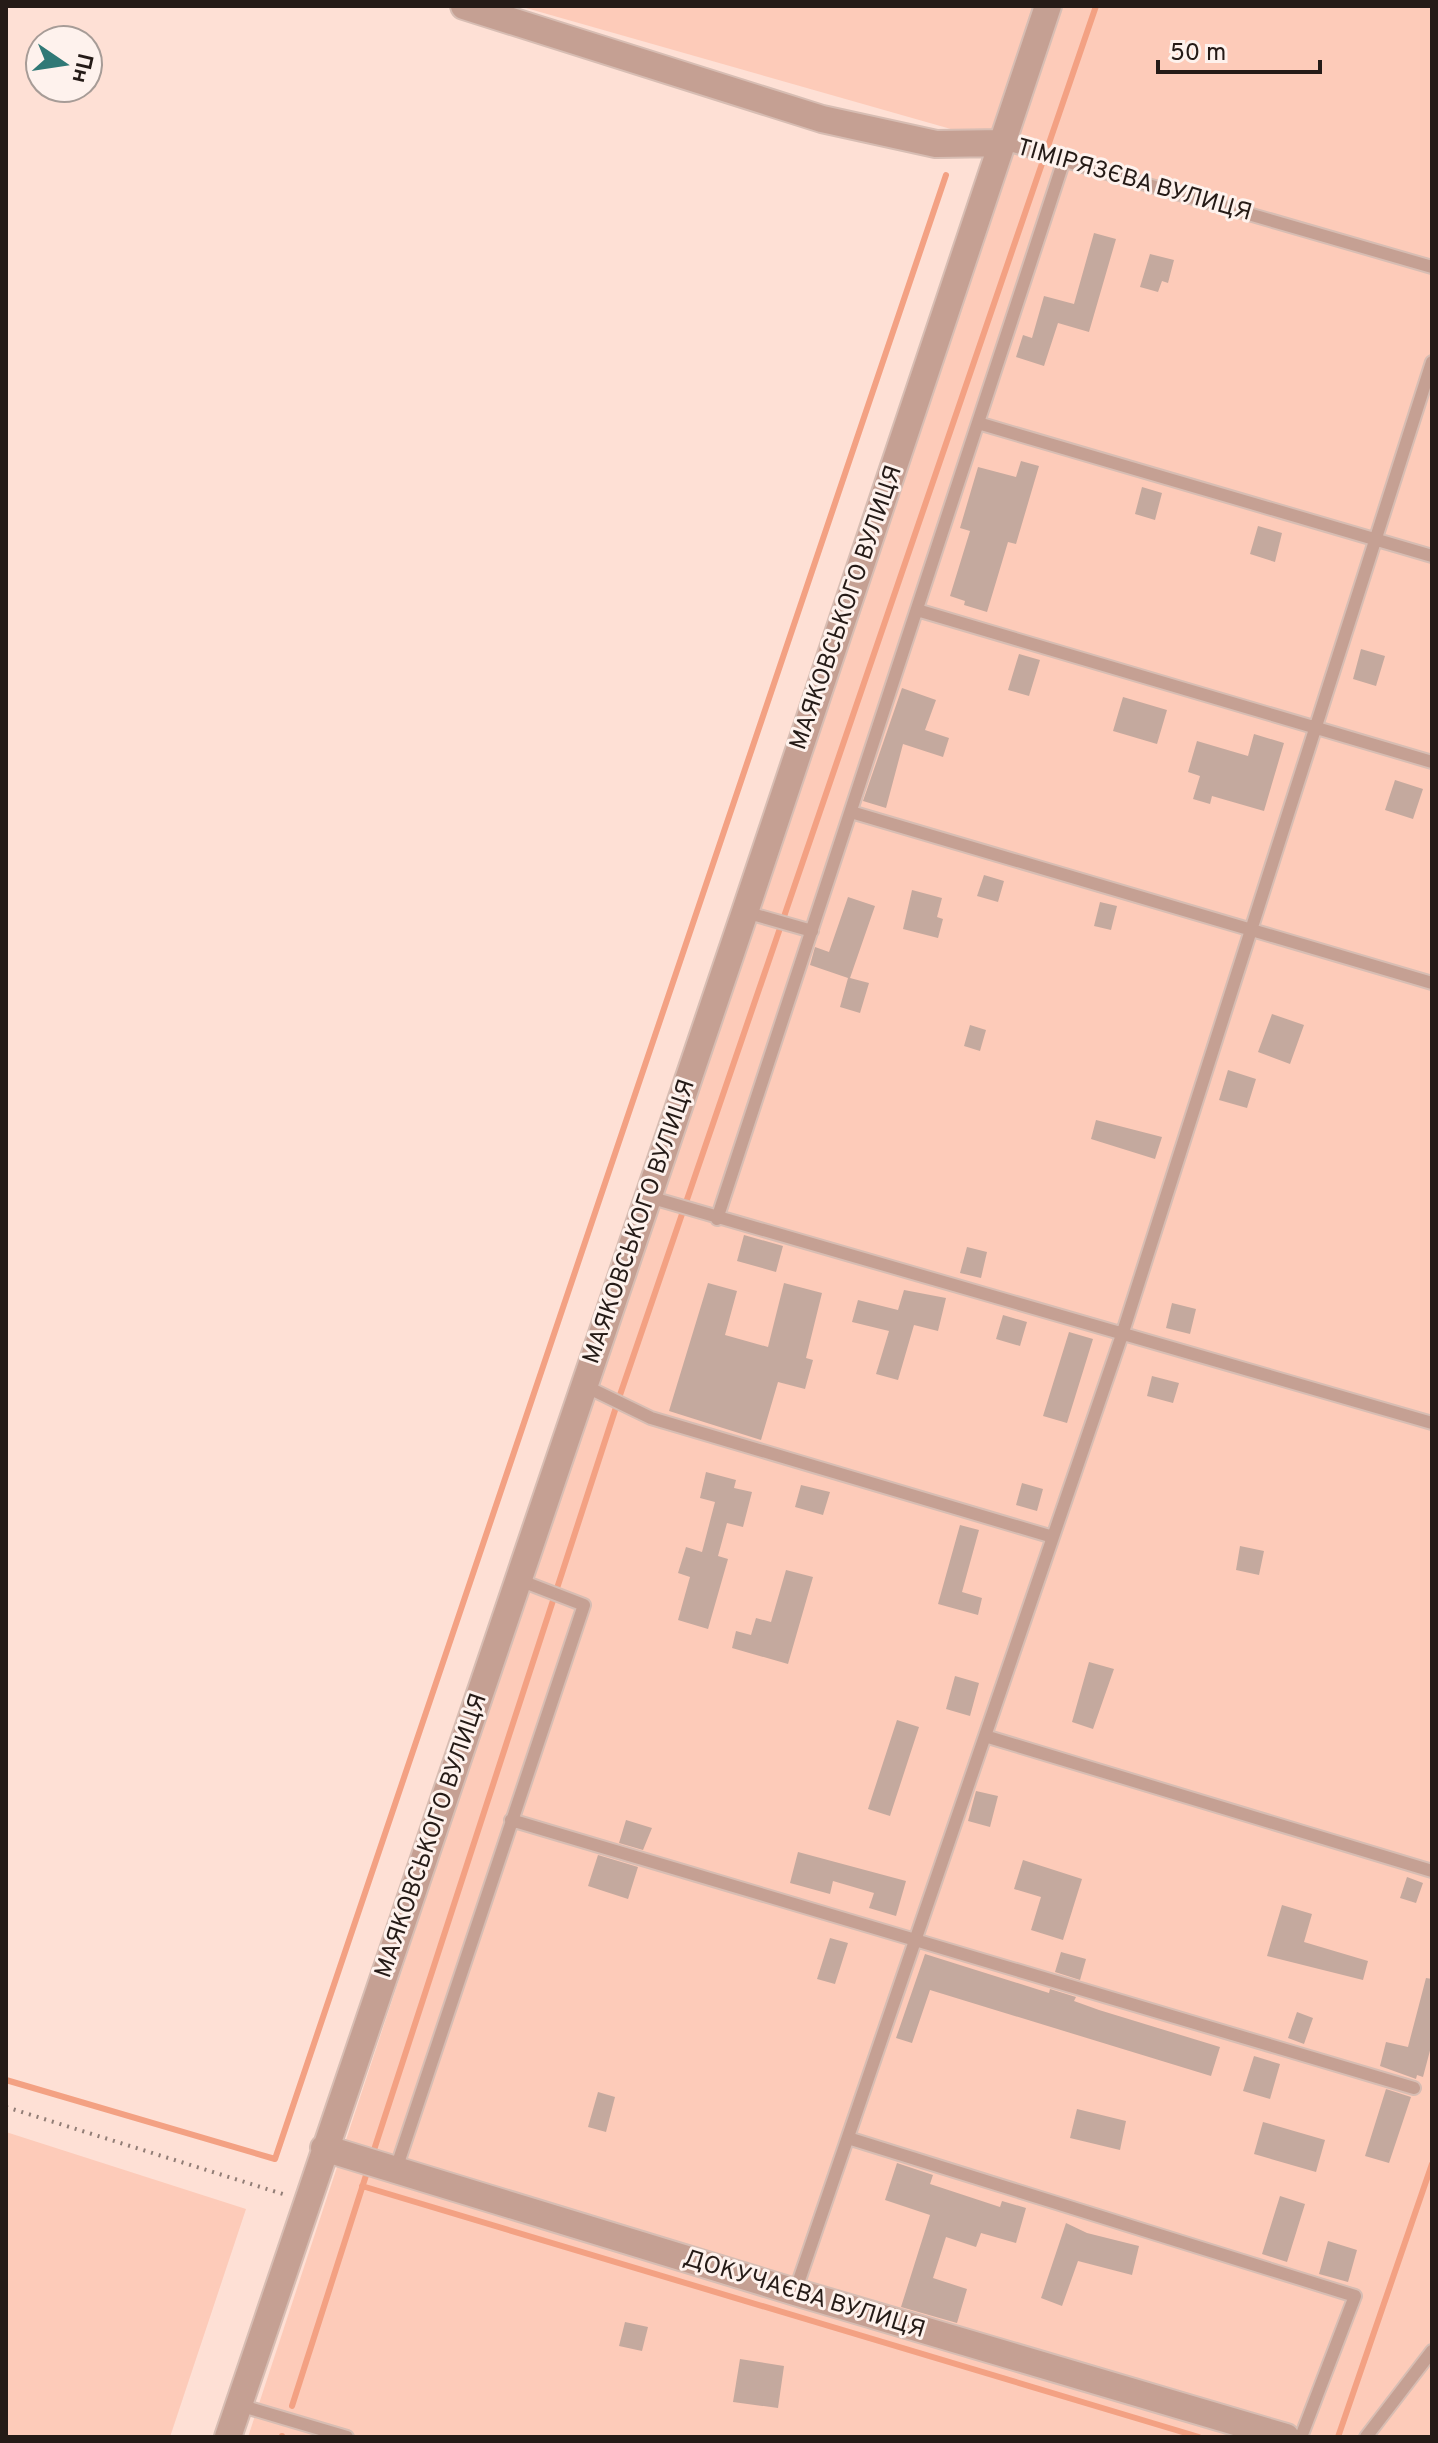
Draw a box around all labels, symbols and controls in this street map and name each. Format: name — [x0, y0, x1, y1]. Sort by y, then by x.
north arrow — [24, 24, 104, 104]
scale bar — [1158, 24, 1320, 74]
text: 50 m — [1170, 39, 1226, 69]
text: Пн — [65, 50, 98, 85]
street label: ТІМІРЯЗЄВА ВУЛИЦЯ — [1013, 133, 1255, 229]
street label: МАЯКОВСЬКОГО ВУЛИЦЯ — [784, 462, 910, 754]
street label: МАЯКОВСЬКОГО ВУЛИЦЯ — [577, 1076, 703, 1368]
street label: МАЯКОВСЬКОГО ВУЛИЦЯ — [369, 1690, 495, 1982]
street label: ДОКУЧАЄВА ВУЛИЦЯ — [679, 2244, 929, 2346]

